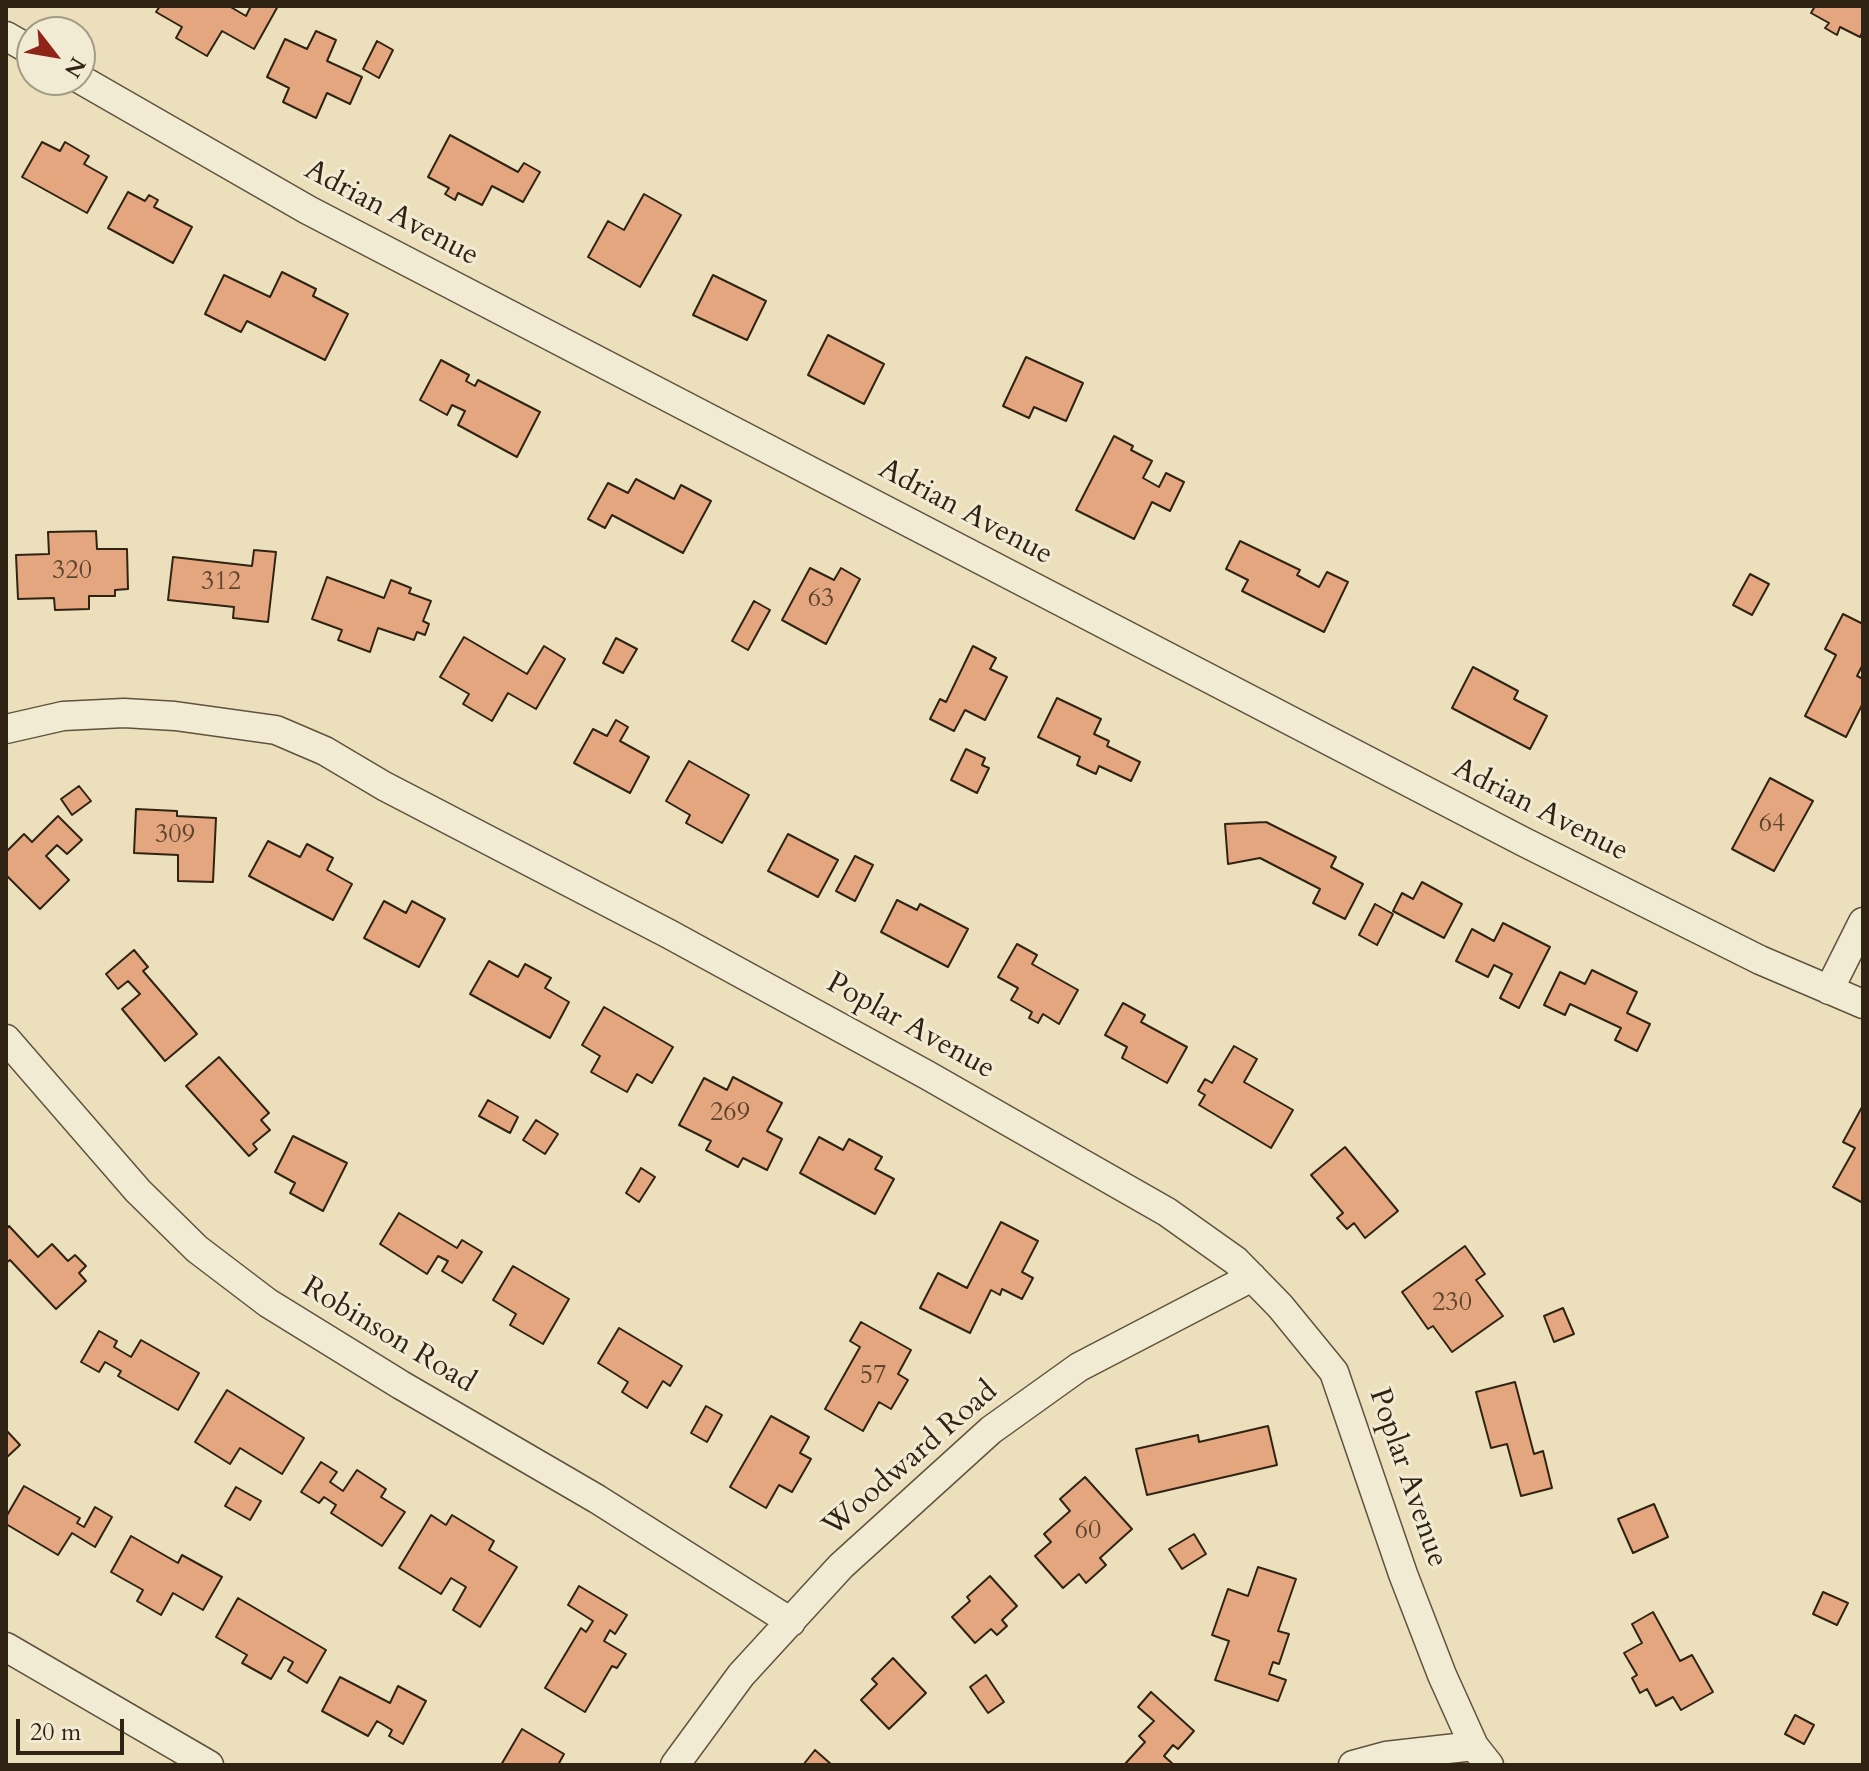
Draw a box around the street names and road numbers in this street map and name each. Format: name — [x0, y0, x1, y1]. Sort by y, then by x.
street label: Adrian Avenue — [298, 153, 484, 275]
street label: Adrian Avenue — [872, 452, 1058, 574]
street label: Adrian Avenue — [1446, 751, 1634, 871]
street label: Poplar Avenue — [820, 966, 1000, 1088]
street label: Robinson Road — [295, 1270, 481, 1402]
street label: Woodward Road — [816, 1374, 1006, 1546]
street label: Poplar Avenue — [1360, 1384, 1454, 1572]

